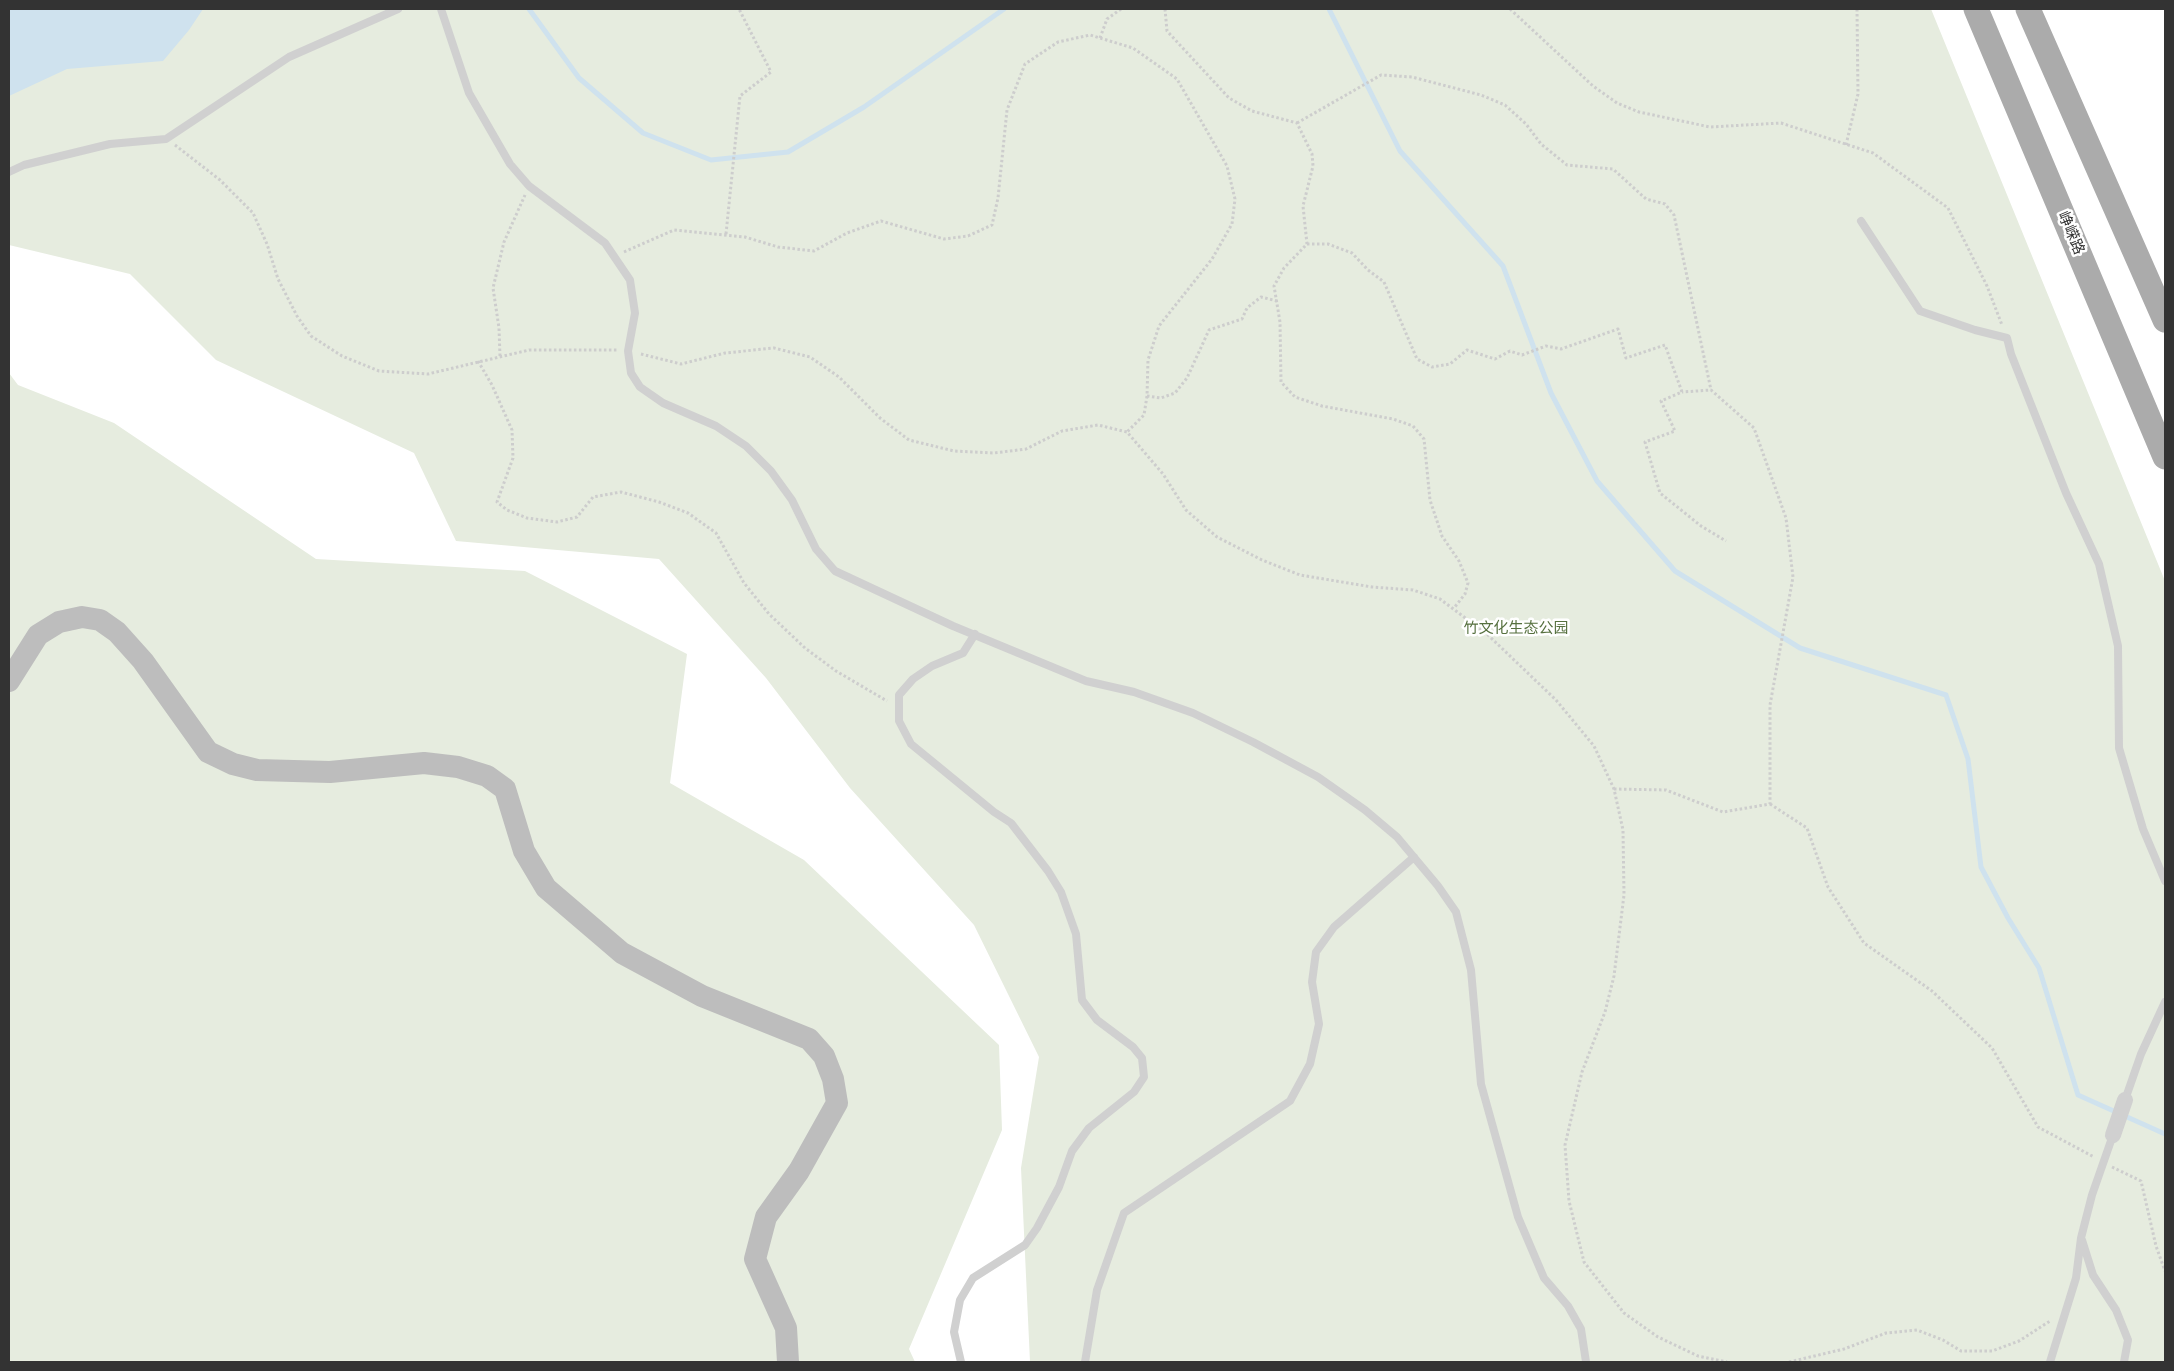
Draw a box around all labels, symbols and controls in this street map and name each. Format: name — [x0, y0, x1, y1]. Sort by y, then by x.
street label: 峥嵘路 — [2054, 209, 2088, 257]
park label: 竹文化生态公园 — [1464, 619, 1568, 637]

